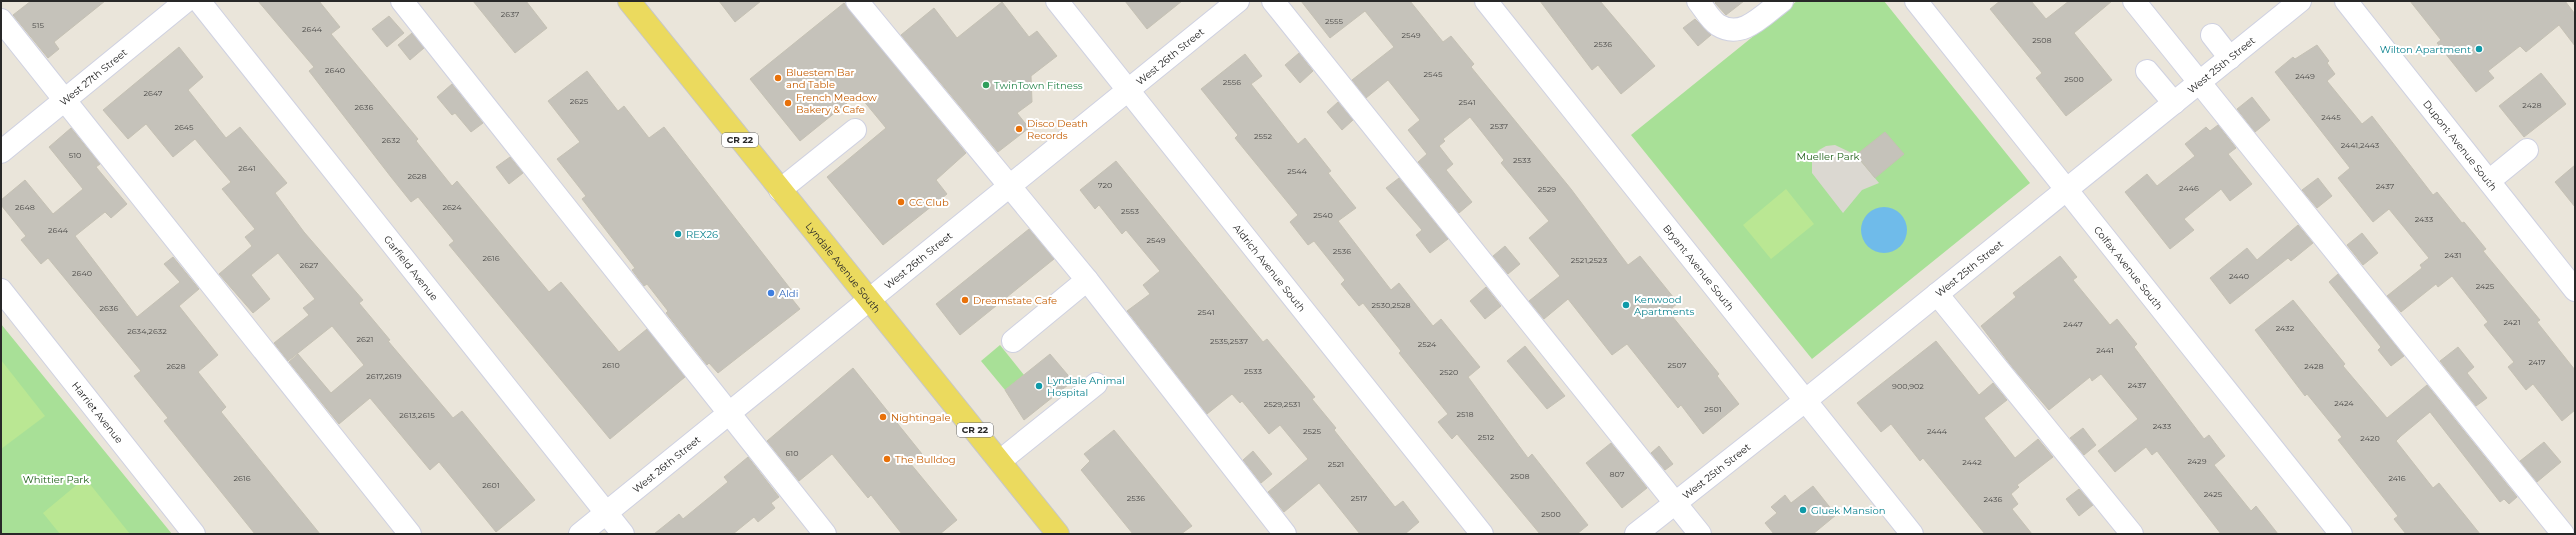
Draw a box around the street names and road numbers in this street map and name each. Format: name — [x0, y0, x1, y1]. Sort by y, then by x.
street label: West 26th Street — [1133, 25, 1207, 88]
street label: West 25th Street — [2185, 34, 2258, 96]
street label: West 27th Street — [57, 46, 130, 109]
street label: Dupont Avenue South — [2420, 98, 2500, 193]
road number: CR 22 — [722, 133, 758, 147]
street label: Lyndale Avenue South — [803, 220, 883, 316]
street label: Aldrich Avenue South — [1230, 221, 1308, 314]
street label: Bryant Avenue South — [1660, 222, 1737, 313]
street label: Colfax Avenue South — [2091, 223, 2166, 312]
street label: West 26th Street — [882, 229, 955, 292]
street label: Garfield Avenue — [381, 233, 441, 303]
street label: West 25th Street — [1933, 238, 2006, 300]
street label: Harriet Avenue — [69, 379, 126, 446]
road number: CR 22 — [957, 423, 993, 437]
street label: West 26th Street — [630, 433, 703, 496]
street label: West 25th Street — [1680, 440, 1753, 502]

